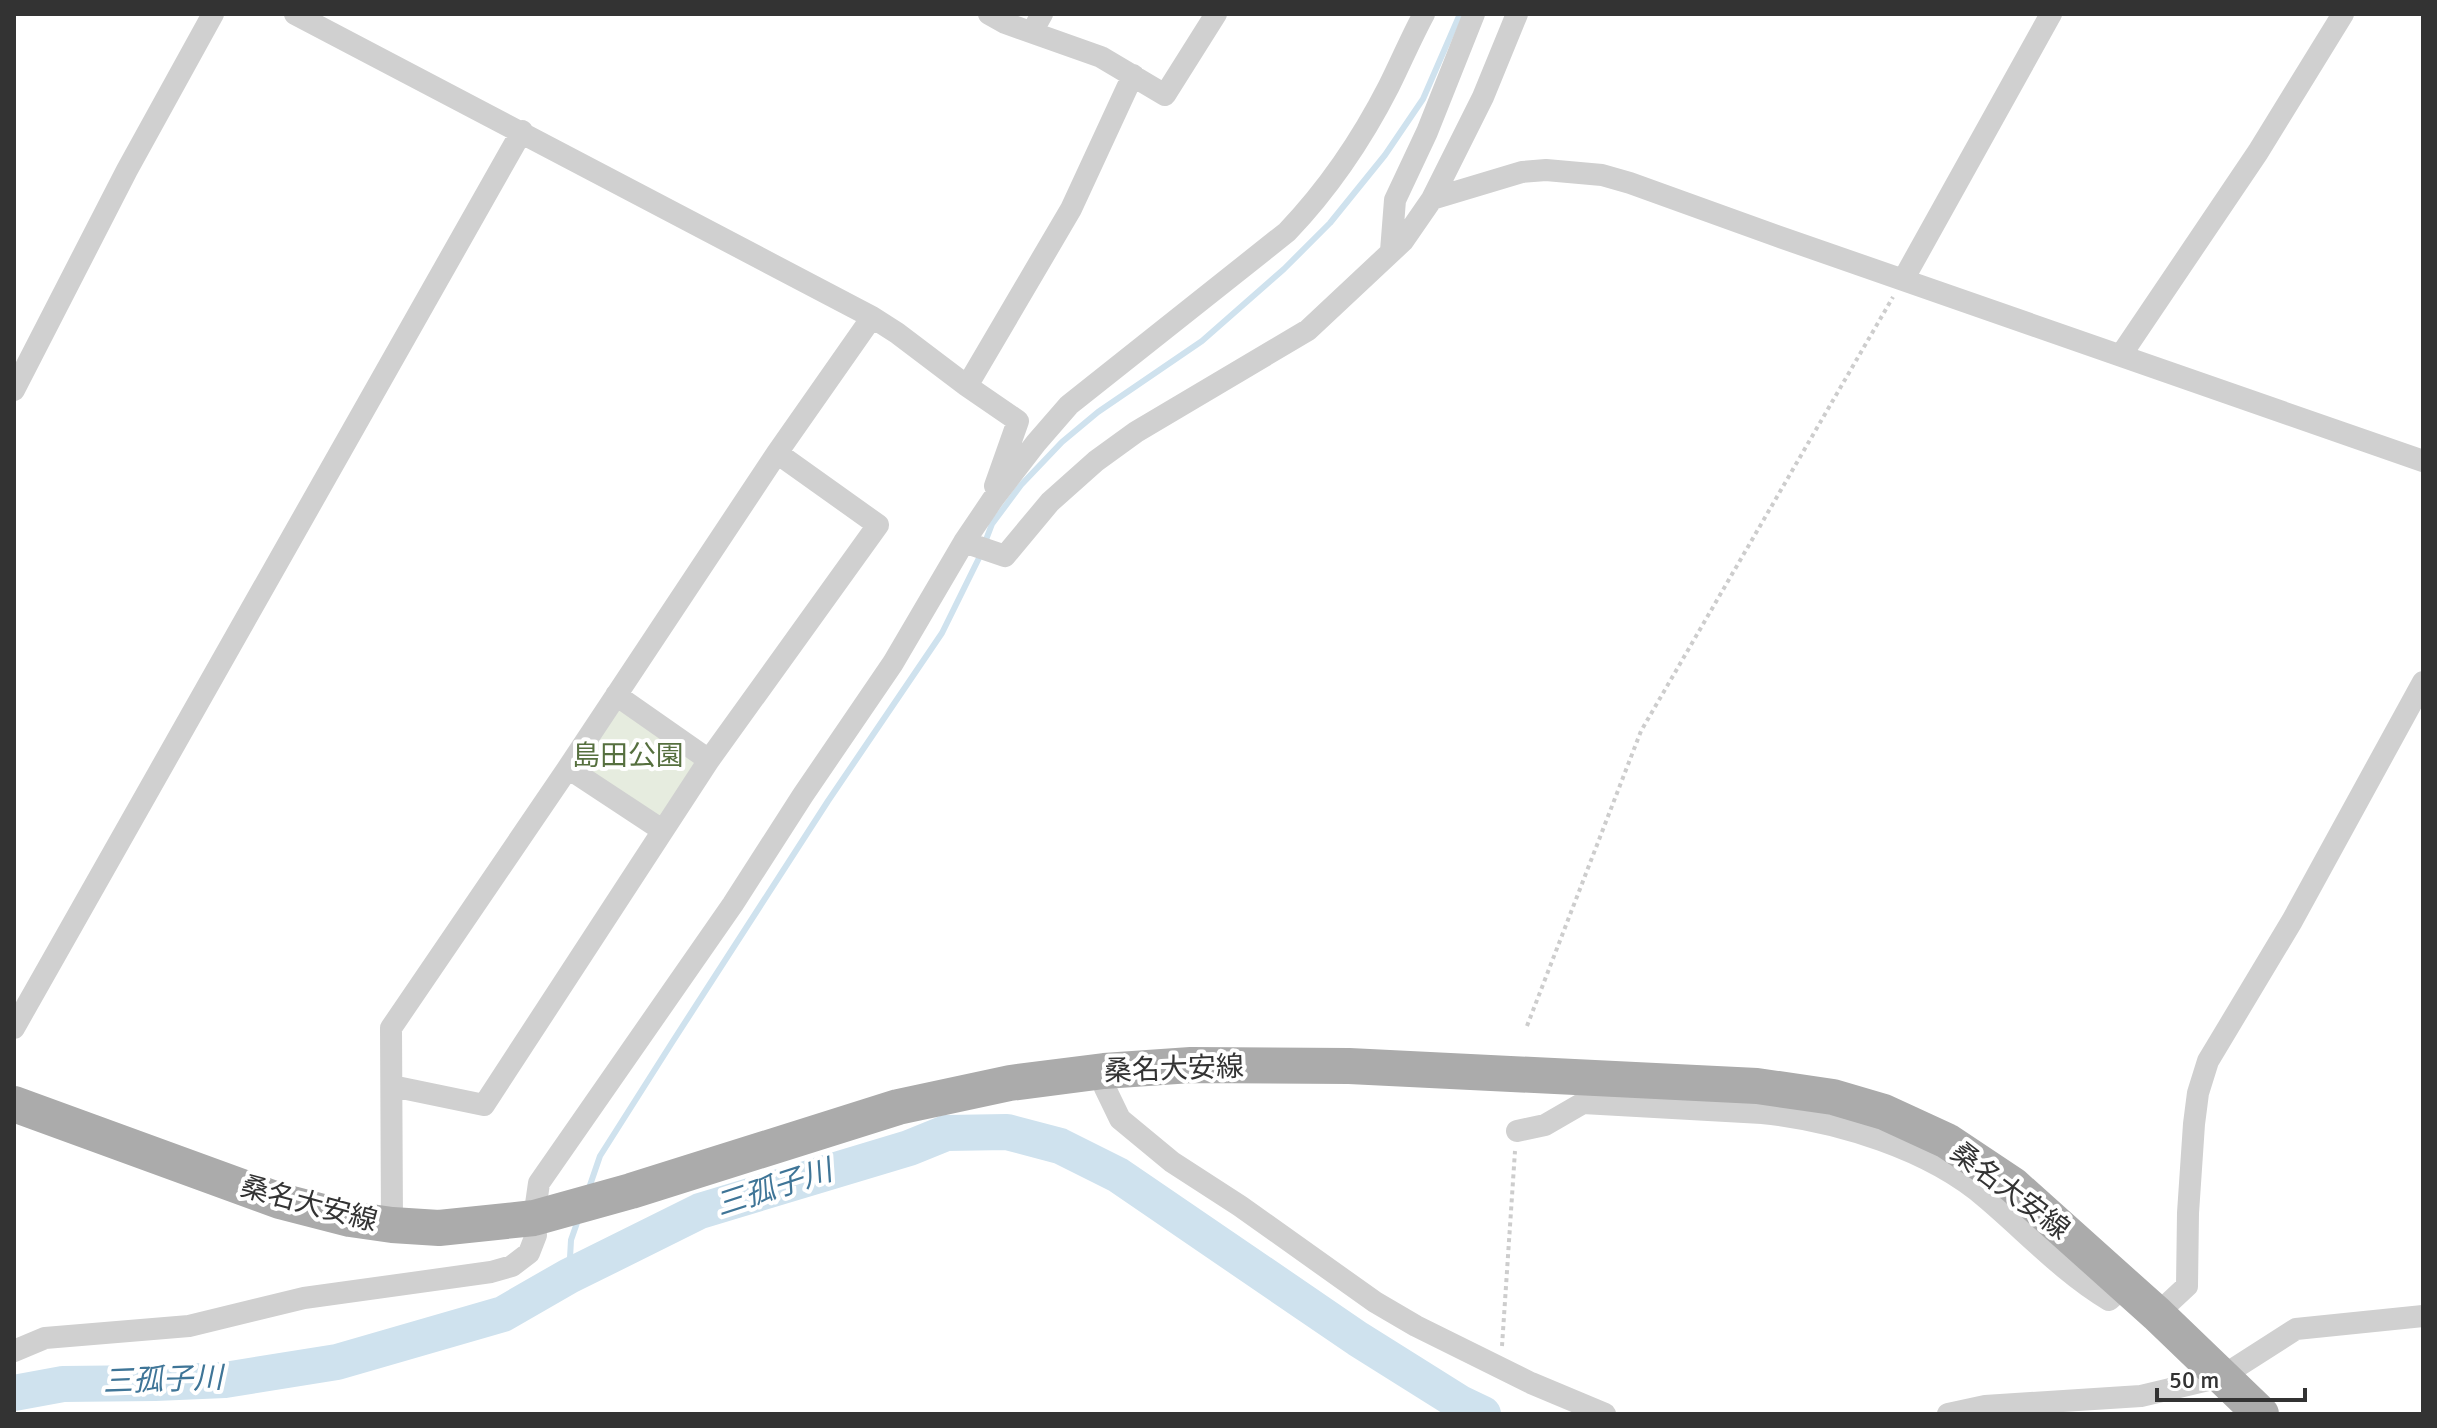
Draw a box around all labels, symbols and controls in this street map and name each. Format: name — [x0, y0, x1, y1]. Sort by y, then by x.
park label: 島田公園 — [572, 739, 684, 773]
street label: 桑名大安線 — [1103, 1050, 1245, 1088]
street label: 桑名大安線 — [1944, 1135, 2076, 1247]
water label: 三孤子川 — [711, 1151, 840, 1224]
street label: 桑名大安線 — [237, 1169, 381, 1239]
scale bar — [2157, 1352, 2305, 1402]
water label: 三孤子川 — [102, 1359, 227, 1401]
text: 50 m — [2169, 1365, 2219, 1395]

